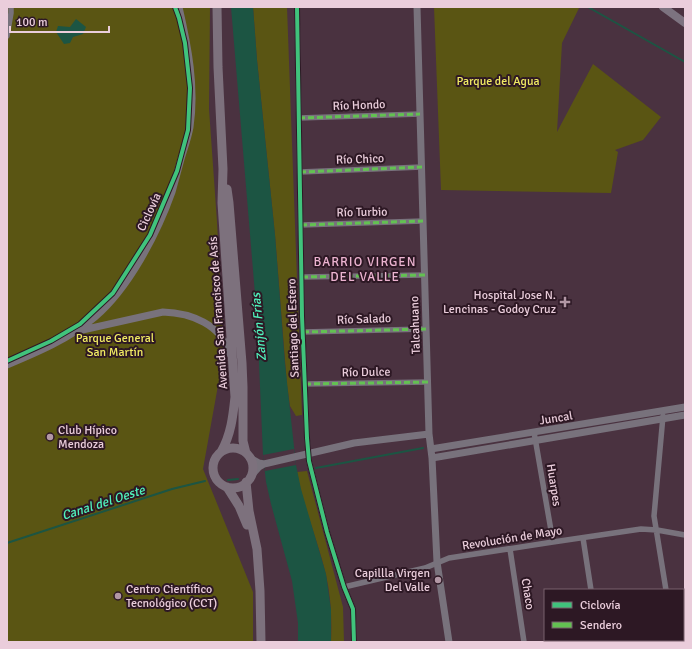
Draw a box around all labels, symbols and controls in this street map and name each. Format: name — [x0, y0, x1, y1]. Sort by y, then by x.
scale bar — [10, 8, 109, 34]
text: 100 m — [16, 15, 48, 30]
park label: Parque del Agua — [456, 74, 540, 89]
street label: Río Hondo — [332, 97, 386, 114]
street label: Río Chico — [336, 151, 384, 168]
street label: Ciclovía — [134, 191, 165, 234]
street label: Río Turbio — [336, 205, 388, 220]
street label: Avenida San Francisco de Asís — [206, 236, 231, 390]
district label: BARRIO VIRGEN DEL VALLE — [313, 254, 417, 285]
street label: Santiago del Estero — [284, 278, 303, 378]
place label: Hospital Jose N. Lencinas - Godoy Cruz — [443, 288, 556, 317]
water label: Zanjón Frías — [248, 291, 270, 362]
street label: Talcahuano — [407, 296, 424, 354]
marker: Hospital Jose N. Lencinas - Godoy Cruz — [559, 296, 571, 308]
street label: Río Salado — [337, 311, 391, 328]
park label: Parque General San Martín — [76, 331, 155, 360]
street label: Río Dulce — [342, 365, 390, 380]
street label: Juncal — [538, 408, 574, 429]
place label: Club Hípico Mendoza — [58, 423, 117, 452]
marker: Club Hípico Mendoza — [45, 432, 55, 442]
street label: Huarpes — [543, 463, 564, 507]
water label: Canal del Oeste — [60, 482, 148, 524]
street label: Revolución de Mayo — [461, 523, 563, 554]
place label: Capillla Virgen Del Valle — [355, 566, 430, 595]
marker: Capillla Virgen Del Valle — [433, 575, 443, 585]
street label: Chaco — [518, 577, 537, 611]
place label: Centro Científico Tecnológico (CCT) — [126, 582, 217, 611]
legend — [544, 589, 684, 641]
marker: Centro Científico Tecnológico (CCT) — [113, 591, 123, 601]
text: Ciclovía — [580, 598, 621, 613]
text: Sendero — [580, 618, 622, 633]

